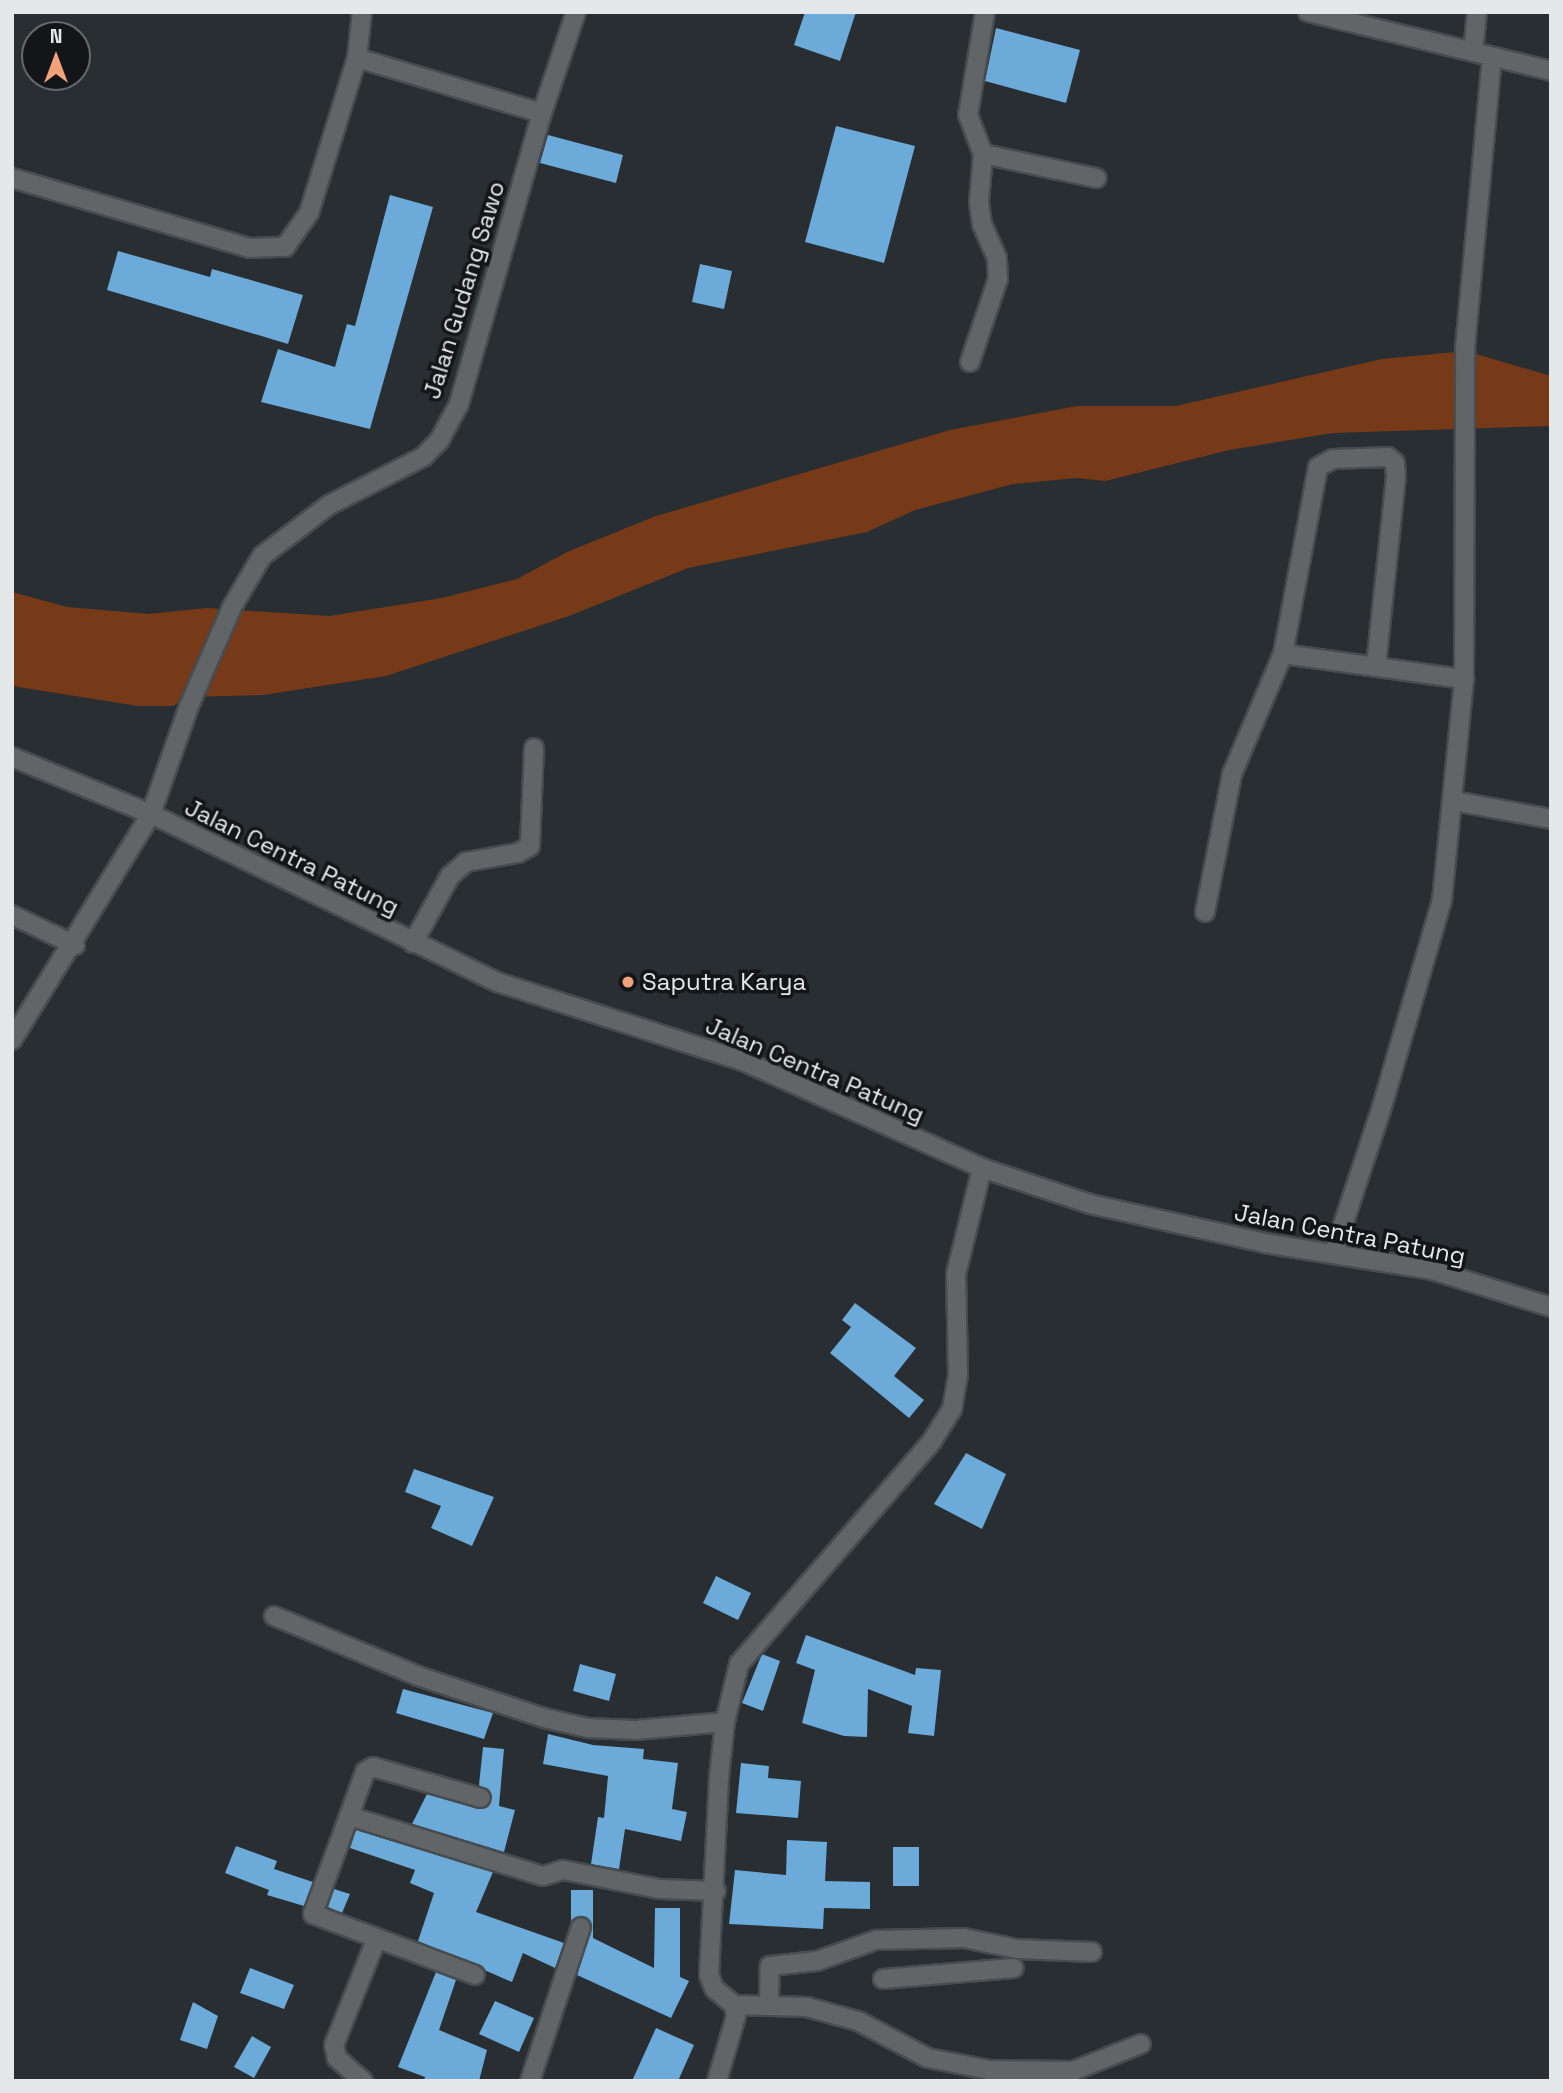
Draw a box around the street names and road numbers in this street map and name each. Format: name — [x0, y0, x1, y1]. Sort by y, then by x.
street label: Jalan Gudang Sawo — [417, 178, 511, 402]
street label: Jalan Centra Patung — [180, 793, 404, 921]
street label: Jalan Centra Patung — [701, 1011, 929, 1129]
street label: Jalan Centra Patung — [1232, 1197, 1468, 1271]

